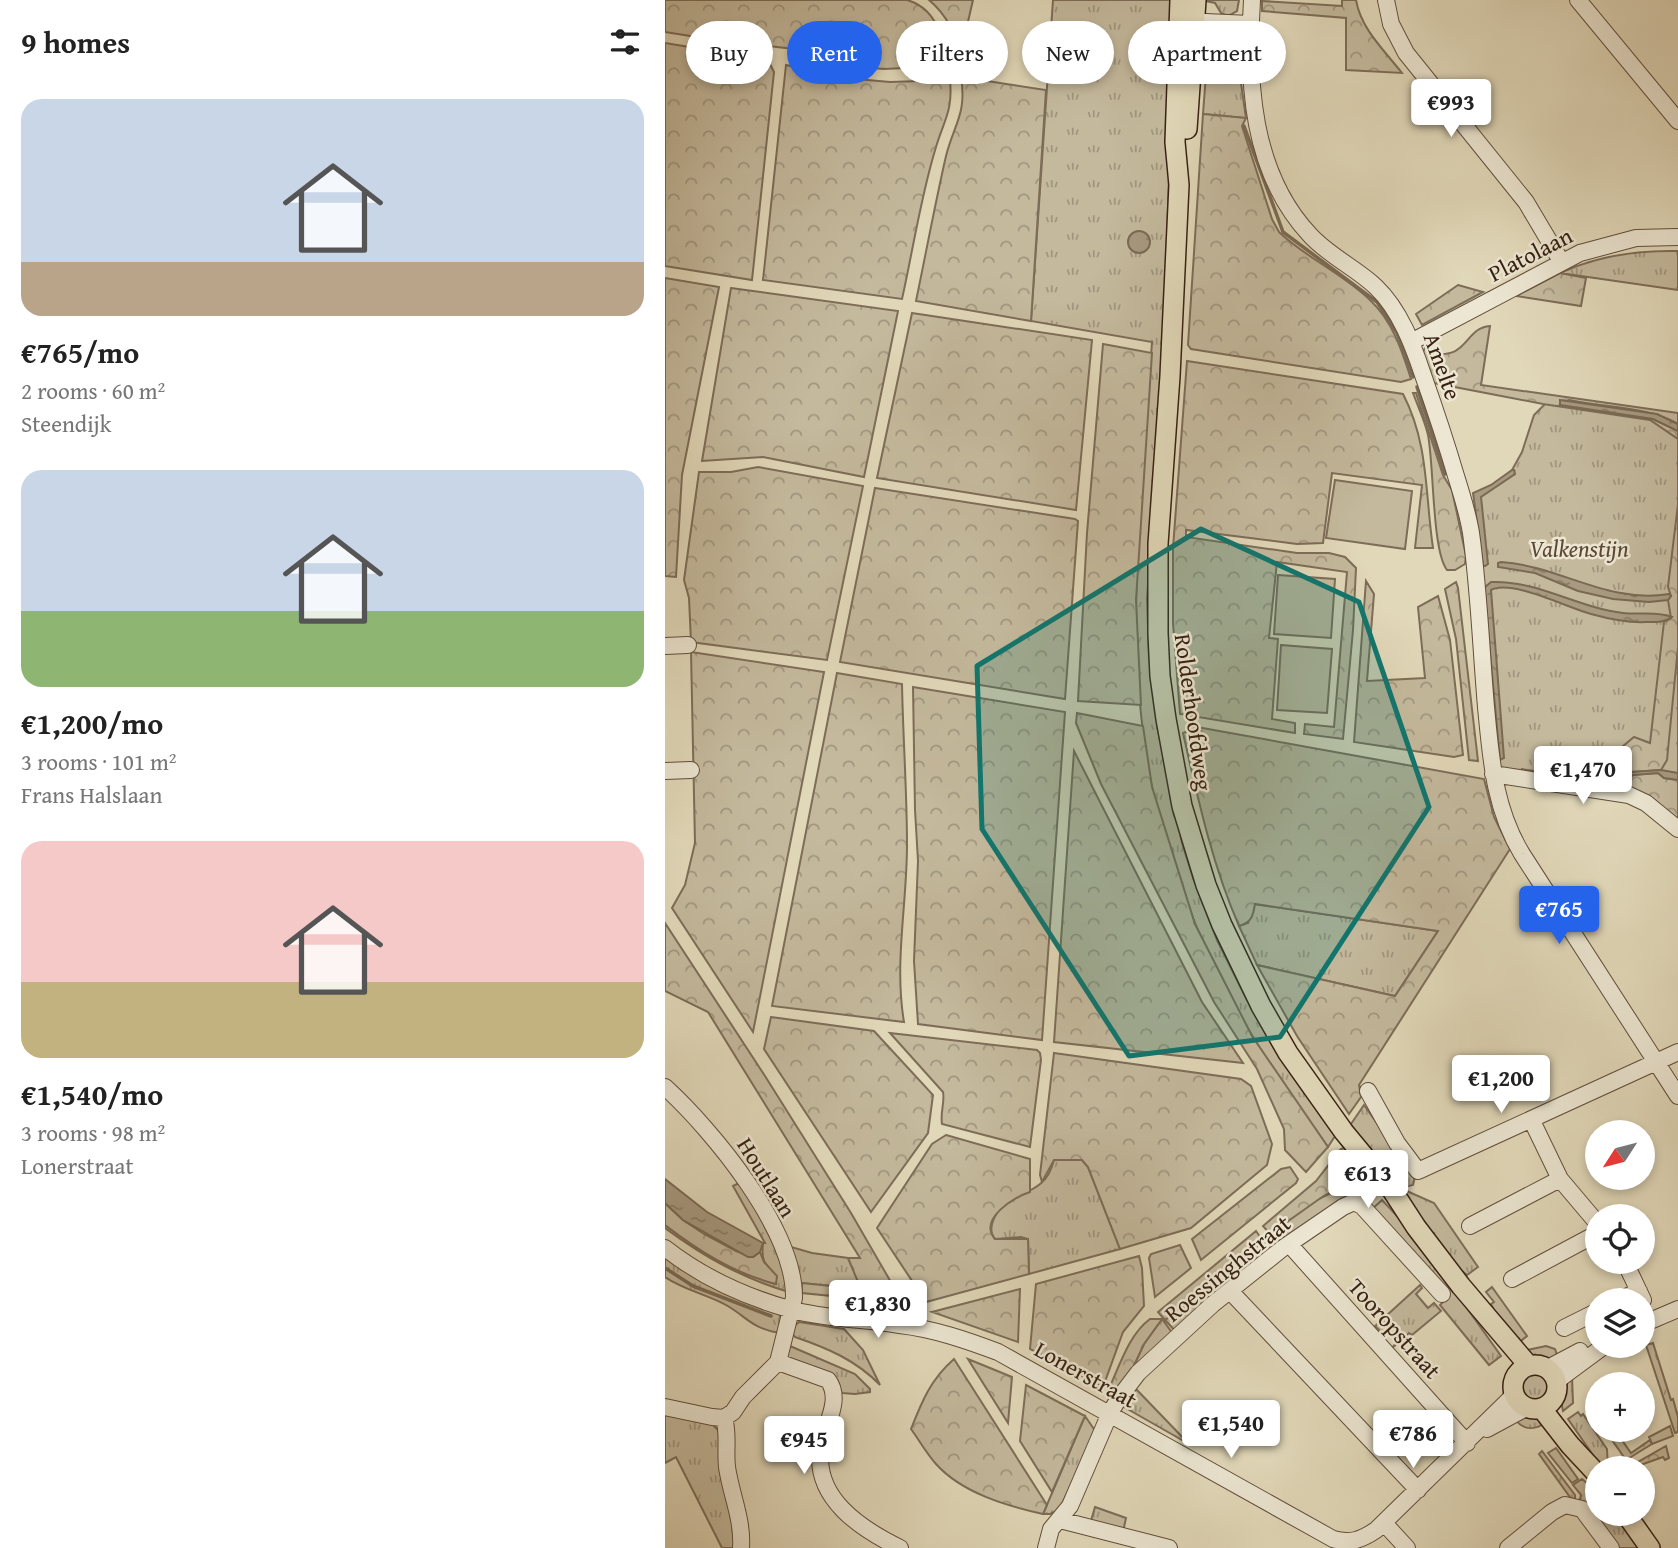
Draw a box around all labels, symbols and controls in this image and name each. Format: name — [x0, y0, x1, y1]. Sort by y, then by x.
text: 9 homes — [21, 20, 130, 64]
chip: Buy — [686, 21, 773, 84]
chip: Rent — [787, 21, 882, 84]
chip: Filters — [896, 21, 1008, 84]
chip: New — [1022, 21, 1114, 84]
chip: Apartment — [1128, 21, 1286, 84]
icon: filters — [606, 23, 644, 61]
pin: €993 — [1410, 80, 1492, 139]
text: €993 — [1427, 85, 1475, 118]
icon: home — [270, 145, 396, 271]
street label: Platolaan — [1482, 219, 1578, 289]
street label: Amelte — [1416, 328, 1470, 404]
text: €765/mo — [21, 330, 139, 374]
text: 2 rooms · 60 m² — [21, 374, 165, 407]
text: Steendijk — [21, 407, 111, 440]
icon: home — [270, 516, 396, 642]
park label: Valkenstijn — [1529, 532, 1629, 565]
street label: Rolderhoofdweg — [1167, 631, 1221, 793]
text: €1,200/mo — [21, 701, 163, 745]
text: 3 rooms · 101 m² — [21, 745, 176, 778]
pin: €1,470 — [1526, 746, 1640, 806]
text: €1,470 — [1550, 752, 1616, 785]
text: Frans Halslaan — [21, 778, 162, 811]
pin: €765 — [1518, 886, 1600, 946]
icon: home — [270, 887, 396, 1013]
text: €765 — [1535, 892, 1583, 925]
pin: €1,200 — [1444, 1056, 1558, 1115]
text: €1,200 — [1468, 1061, 1534, 1094]
text: €1,540/mo — [21, 1072, 163, 1116]
text: 3 rooms · 98 m² — [21, 1116, 165, 1149]
north arrow — [1585, 1120, 1655, 1190]
map controls — [1585, 1120, 1655, 1526]
street label: Houtlaan — [730, 1131, 805, 1223]
text: Lonerstraat — [21, 1149, 134, 1182]
pin: €613 — [1327, 1150, 1409, 1210]
text: €613 — [1344, 1156, 1392, 1189]
button: locate — [1585, 1204, 1655, 1274]
street label: Roessinghstraat — [1157, 1207, 1297, 1329]
street label: Tooropstraat — [1341, 1270, 1449, 1386]
pin: €1,830 — [821, 1280, 935, 1340]
text: €1,830 — [845, 1286, 911, 1319]
button: layers — [1585, 1288, 1655, 1358]
street label: Lonerstraat — [1029, 1332, 1143, 1416]
button: + — [1585, 1372, 1655, 1442]
pin: €1,540 — [1174, 1400, 1288, 1460]
text: €1,540 — [1198, 1406, 1264, 1439]
pin: €786 — [1372, 1410, 1454, 1470]
pin: €945 — [763, 1416, 845, 1476]
text: €786 — [1389, 1416, 1437, 1449]
text: €945 — [780, 1422, 828, 1455]
button: − — [1585, 1456, 1655, 1526]

